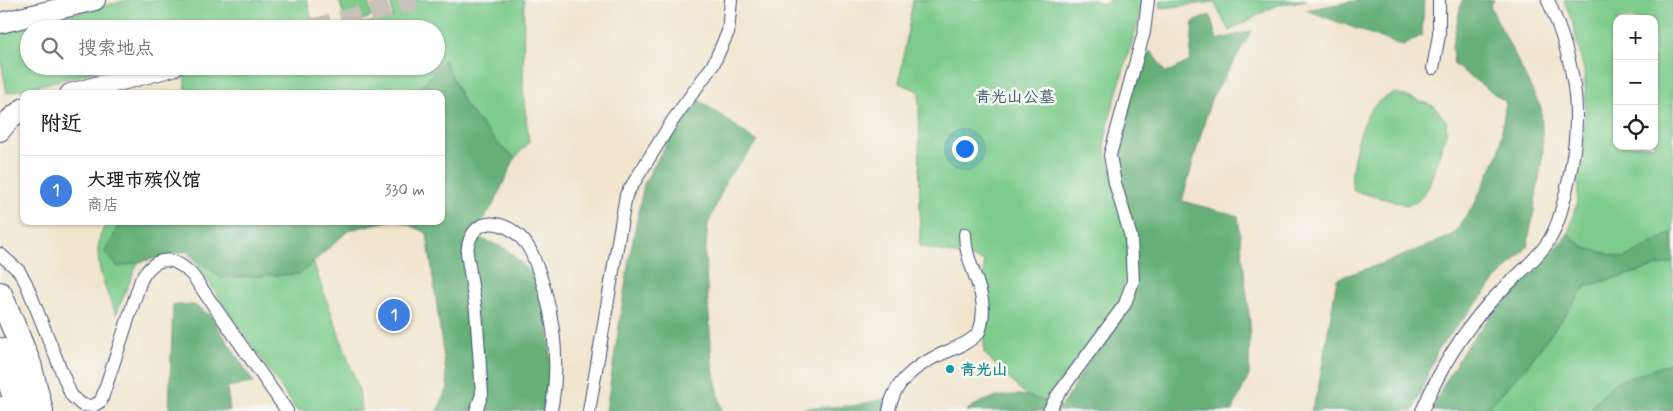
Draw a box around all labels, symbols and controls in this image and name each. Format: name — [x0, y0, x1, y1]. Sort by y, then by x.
map controls — [1613, 15, 1658, 150]
button: + — [1613, 15, 1658, 60]
search box — [20, 20, 445, 75]
icon: search — [38, 34, 66, 62]
text: 搜索地点 — [78, 36, 154, 61]
button: − — [1613, 60, 1658, 105]
park label: 青光山公墓 — [975, 87, 1055, 108]
button: locate — [1613, 105, 1658, 150]
text: 附近 — [40, 110, 82, 138]
your location — [952, 136, 978, 162]
text: 大理市殡仪馆 — [87, 168, 201, 193]
text: 1 — [52, 180, 60, 201]
text: 330 m — [384, 180, 425, 201]
text: 商店 — [87, 195, 119, 216]
pin: 1 — [378, 296, 410, 334]
place label: 青光山 — [960, 360, 1008, 381]
marker: 青光山 — [944, 363, 956, 375]

